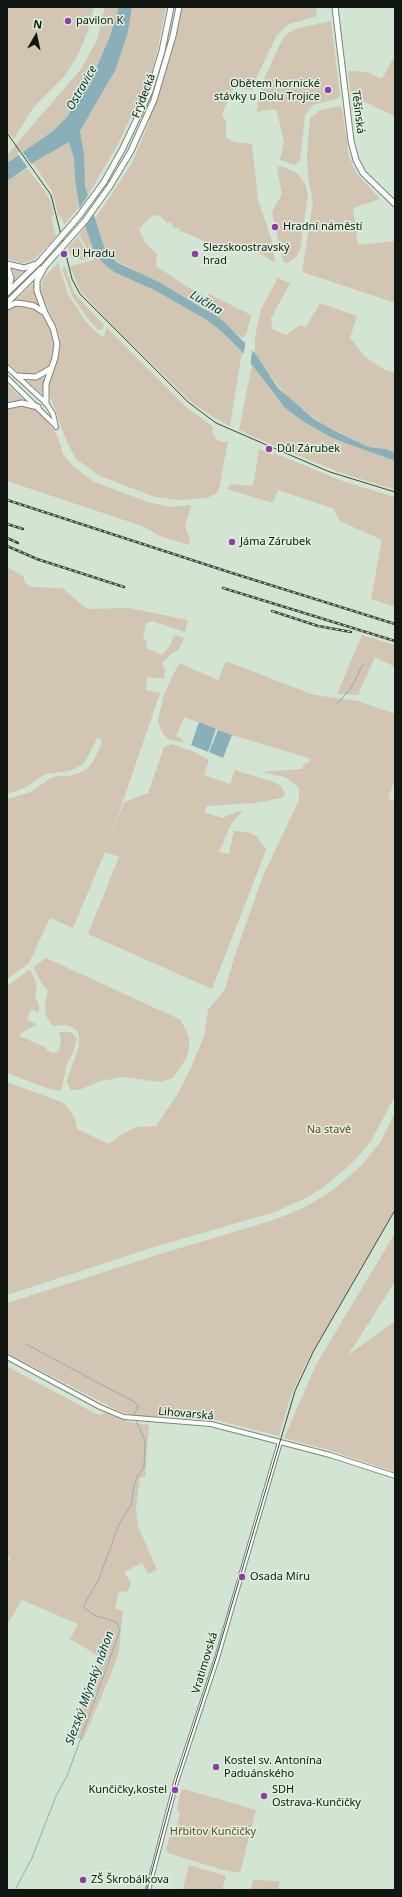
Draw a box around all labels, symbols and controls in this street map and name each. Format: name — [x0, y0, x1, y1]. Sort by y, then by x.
place label: pavilon K — [76, 14, 123, 28]
north arrow — [16, 16, 56, 56]
text: N — [32, 16, 44, 32]
marker: pavilon K — [63, 16, 73, 26]
water label: Ostravice — [63, 63, 101, 113]
street label: Frýdecká — [130, 72, 158, 120]
place label: Obětem hornické stávky u Dolu Trojice — [214, 77, 320, 103]
marker: Obětem hornické stávky u Dolu Trojice — [323, 85, 333, 95]
street label: Těšínská — [349, 89, 367, 135]
place label: Hradní náměstí — [283, 220, 362, 234]
marker: Hradní náměstí — [270, 222, 280, 232]
place label: Slezskoostravský hrad — [203, 241, 290, 267]
place label: U Hradu — [72, 247, 115, 261]
marker: U Hradu — [59, 249, 69, 259]
marker: Slezskoostravský hrad — [190, 249, 200, 259]
water label: Lučina — [187, 288, 225, 318]
place label: Důl Zárubek — [277, 442, 340, 456]
marker: Důl Zárubek — [264, 444, 274, 454]
place label: Jáma Zárubek — [240, 535, 311, 549]
marker: Jáma Zárubek — [227, 537, 237, 547]
park label: Na stavě — [307, 1123, 351, 1137]
street label: Lihovarská — [158, 1405, 214, 1423]
place label: Osada Míru — [250, 1570, 310, 1584]
marker: Osada Míru — [237, 1572, 247, 1582]
water label: Slezský Mlýnský náhon — [63, 1629, 117, 1747]
street label: Vratimovská — [189, 1631, 221, 1695]
place label: Kostel sv. Antonína Paduánského — [224, 1754, 322, 1780]
marker: Kostel sv. Antonína Paduánského — [211, 1762, 221, 1772]
place label: Kunčičky,kostel — [88, 1783, 167, 1797]
place label: SDH Ostrava-Kunčičky — [272, 1783, 361, 1809]
marker: Kunčičky,kostel — [170, 1785, 180, 1795]
marker: SDH Ostrava-Kunčičky — [259, 1791, 269, 1801]
park label: Hřbitov Kunčičky — [170, 1825, 256, 1839]
place label: ZŠ Škrobálkova — [91, 1873, 169, 1887]
marker: ZŠ Škrobálkova — [78, 1875, 88, 1885]

